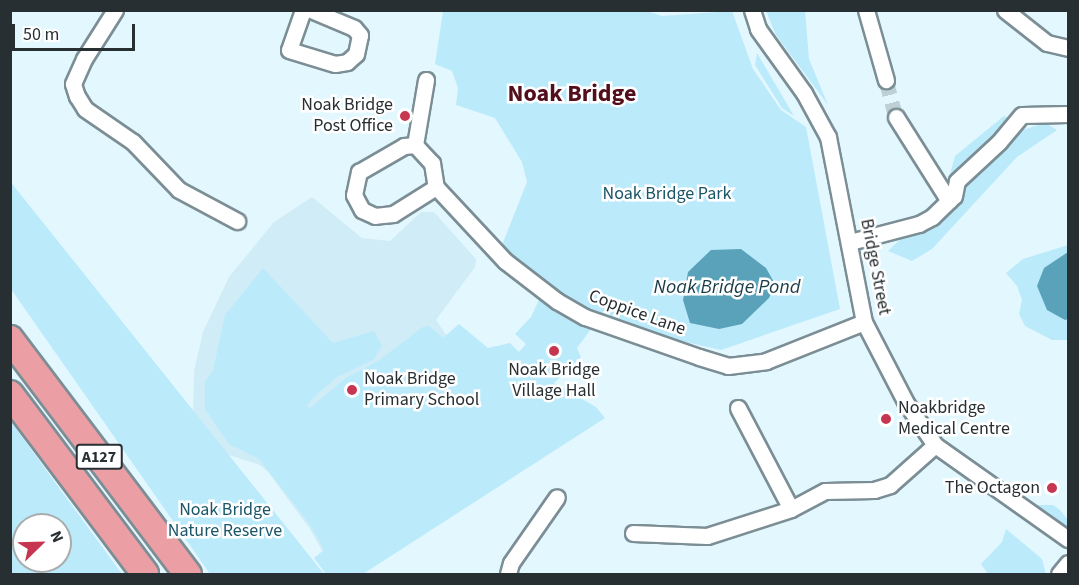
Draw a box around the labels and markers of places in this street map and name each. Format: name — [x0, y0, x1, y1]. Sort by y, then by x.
place label: Noak Bridge Post Office — [301, 95, 393, 138]
marker: Noak Bridge Post Office — [398, 109, 412, 123]
marker: Noak Bridge Village Hall — [547, 344, 561, 358]
place label: Noak Bridge Village Hall — [508, 360, 600, 403]
place label: Noak Bridge Primary School — [364, 369, 479, 412]
marker: Noak Bridge Primary School — [345, 383, 359, 397]
place label: Noakbridge Medical Centre — [898, 398, 1010, 440]
marker: Noakbridge Medical Centre — [879, 412, 893, 426]
place label: The Octagon — [945, 477, 1040, 499]
marker: The Octagon — [1045, 481, 1059, 495]

